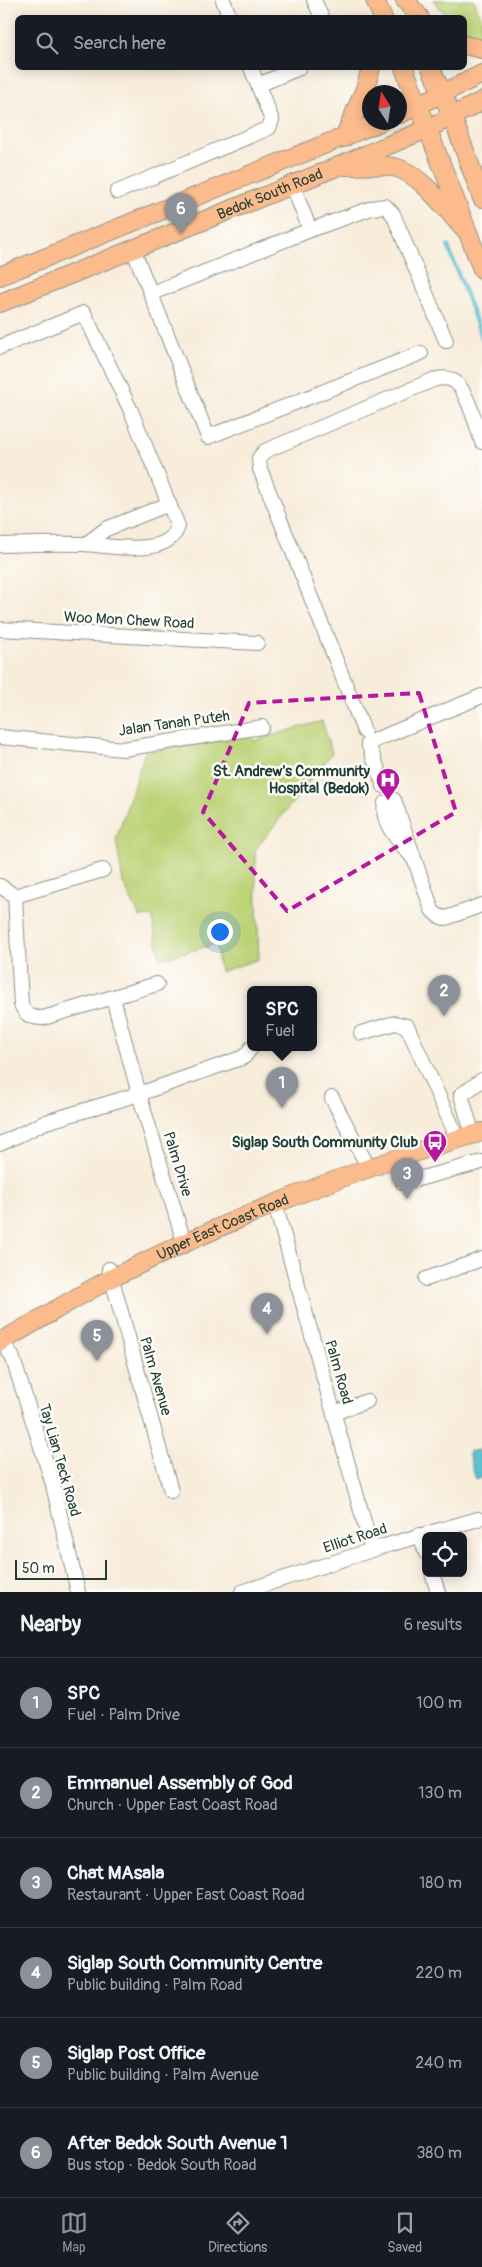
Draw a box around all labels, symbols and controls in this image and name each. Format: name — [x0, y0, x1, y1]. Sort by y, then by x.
search box — [15, 15, 467, 70]
icon: search — [33, 29, 61, 57]
text: Search here — [73, 31, 166, 55]
north arrow — [362, 85, 407, 130]
street label: Bedok South Road — [214, 165, 326, 224]
pin: 6 — [165, 193, 197, 234]
street label: Woo Mon Chew Road — [63, 608, 195, 633]
street label: Jalan Tanah Puteh — [117, 706, 231, 741]
place label: St. Andrew's Community Hospital (Bedok) — [213, 762, 371, 798]
hospital icon: St. Andrew's Community Hospital (Bedok) — [375, 767, 401, 801]
your location — [207, 919, 233, 945]
pin: 2 — [428, 975, 460, 1016]
popup — [247, 986, 317, 1051]
text: SPC — [265, 997, 299, 1021]
text: Fuel — [265, 1021, 295, 1041]
pin: 1 — [266, 1067, 298, 1108]
street label: Palm Drive — [159, 1129, 197, 1199]
bus stop icon: Siglap South Community Club — [422, 1129, 448, 1163]
place label: Siglap South Community Club — [232, 1133, 418, 1152]
pin: 3 — [391, 1158, 423, 1199]
street label: Upper East Coast Road — [154, 1190, 292, 1265]
pin: 4 — [251, 1293, 283, 1334]
pin: 5 — [81, 1320, 113, 1361]
street label: Palm Avenue — [135, 1335, 176, 1418]
street label: Palm Road — [320, 1338, 357, 1406]
street label: Tay Lian Teck Road — [34, 1402, 85, 1519]
street label: Elliot Road — [321, 1519, 389, 1558]
map controls — [422, 1532, 467, 1577]
button: locate — [422, 1532, 467, 1577]
scale bar — [15, 1557, 108, 1580]
text: 50 m — [22, 1560, 55, 1577]
text: Nearby — [20, 1611, 81, 1638]
text: 6 results — [404, 1615, 462, 1635]
text: SPC — [67, 1681, 100, 1705]
text: 1 — [33, 1693, 39, 1713]
text: 100 m — [416, 1693, 462, 1713]
text: Fuel · Palm Drive — [67, 1705, 180, 1725]
text: Emmanuel Assembly of God — [67, 1771, 293, 1795]
text: 2 — [32, 1783, 40, 1803]
text: 130 m — [418, 1783, 462, 1803]
text: Church · Upper East Coast Road — [67, 1795, 278, 1815]
text: Chat MAsala — [67, 1861, 164, 1885]
text: 3 — [32, 1873, 40, 1893]
text: 180 m — [419, 1873, 462, 1893]
text: Restaurant · Upper East Coast Road — [67, 1885, 305, 1905]
text: Siglap South Community Centre — [67, 1951, 322, 1975]
text: 4 — [31, 1963, 41, 1983]
text: 220 m — [416, 1963, 462, 1983]
text: Public building · Palm Road — [67, 1975, 243, 1995]
text: Siglap Post Office — [67, 2041, 205, 2065]
text: 5 — [32, 2053, 40, 2073]
text: 240 m — [415, 2053, 462, 2073]
text: Public building · Palm Avenue — [67, 2065, 259, 2085]
text: After Bedok South Avenue 1 — [67, 2131, 288, 2155]
text: 6 — [31, 2143, 41, 2163]
text: 380 m — [416, 2143, 462, 2163]
text: Bus stop · Bedok South Road — [67, 2155, 256, 2175]
tab: Map — [60, 2209, 88, 2256]
tab: Directions — [208, 2209, 267, 2256]
tab: Saved — [387, 2209, 422, 2256]

